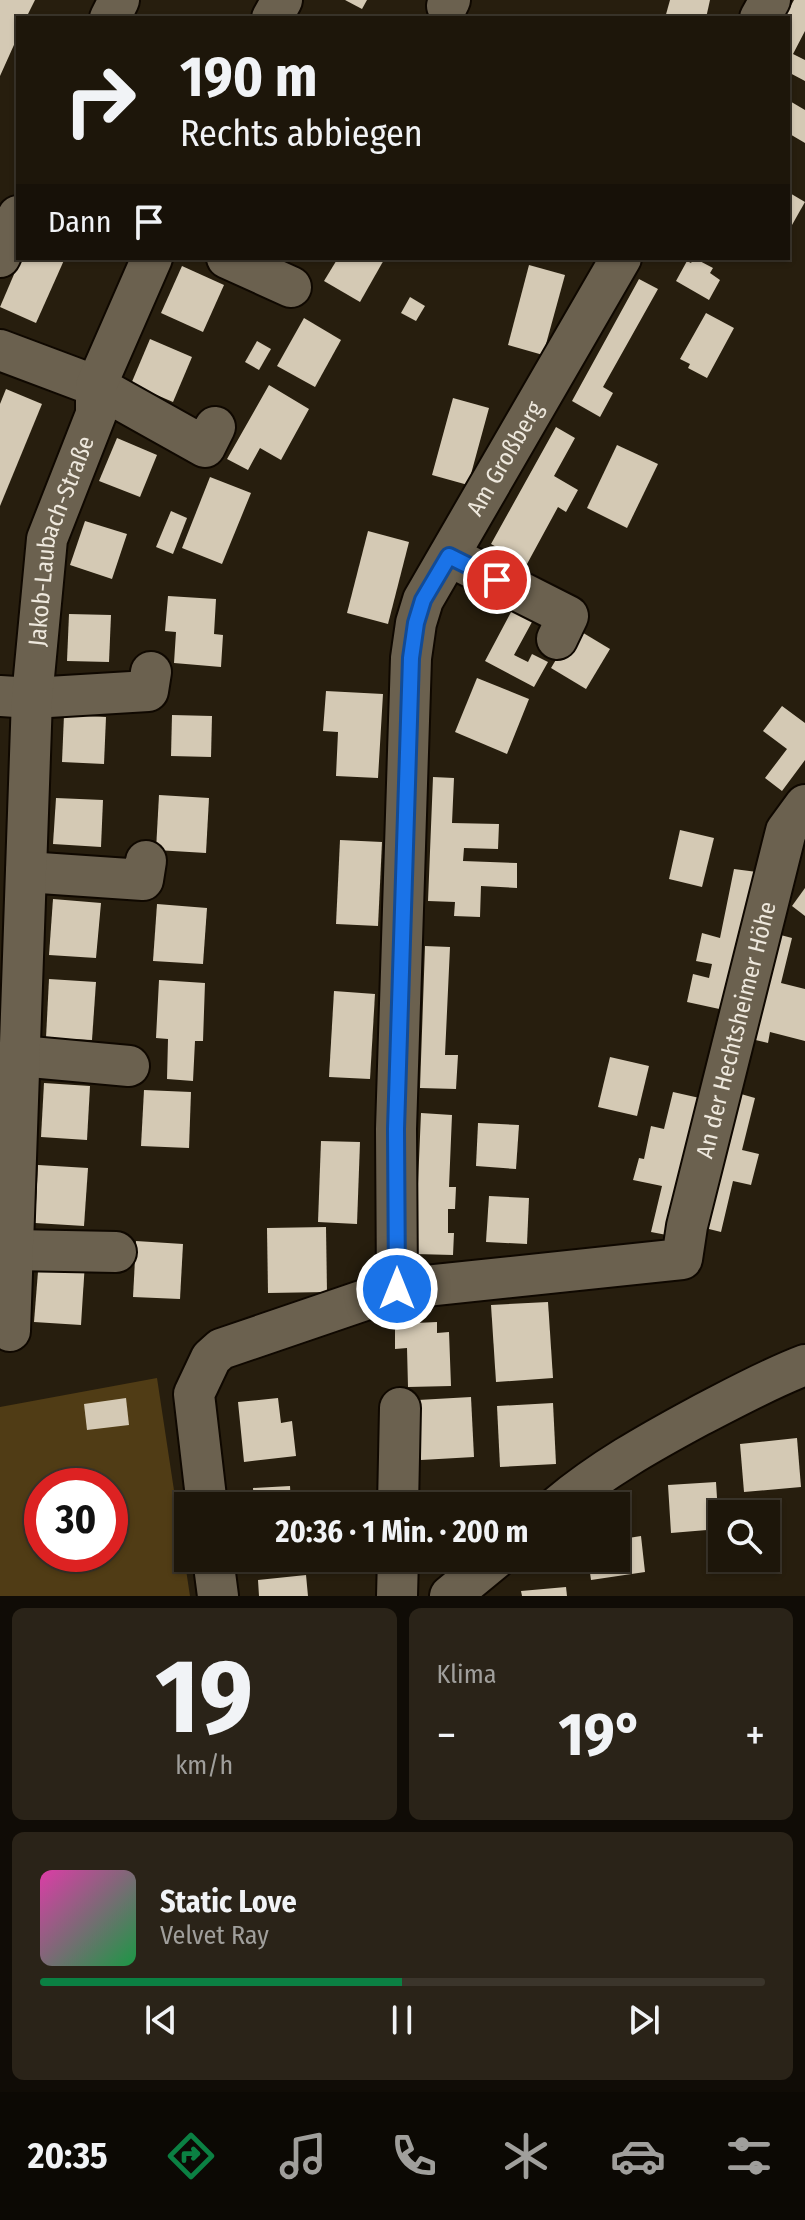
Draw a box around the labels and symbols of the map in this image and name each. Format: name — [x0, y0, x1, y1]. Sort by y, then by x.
street label: Am Großberg — [461, 396, 549, 521]
street label: Jakob-Laubach-Straße — [23, 432, 100, 648]
pin — [463, 546, 531, 614]
street label: An der Hechtsheimer Höhe — [690, 899, 782, 1161]
position arrow — [355, 1247, 439, 1331]
speed limit sign: 30 — [24, 1468, 128, 1572]

